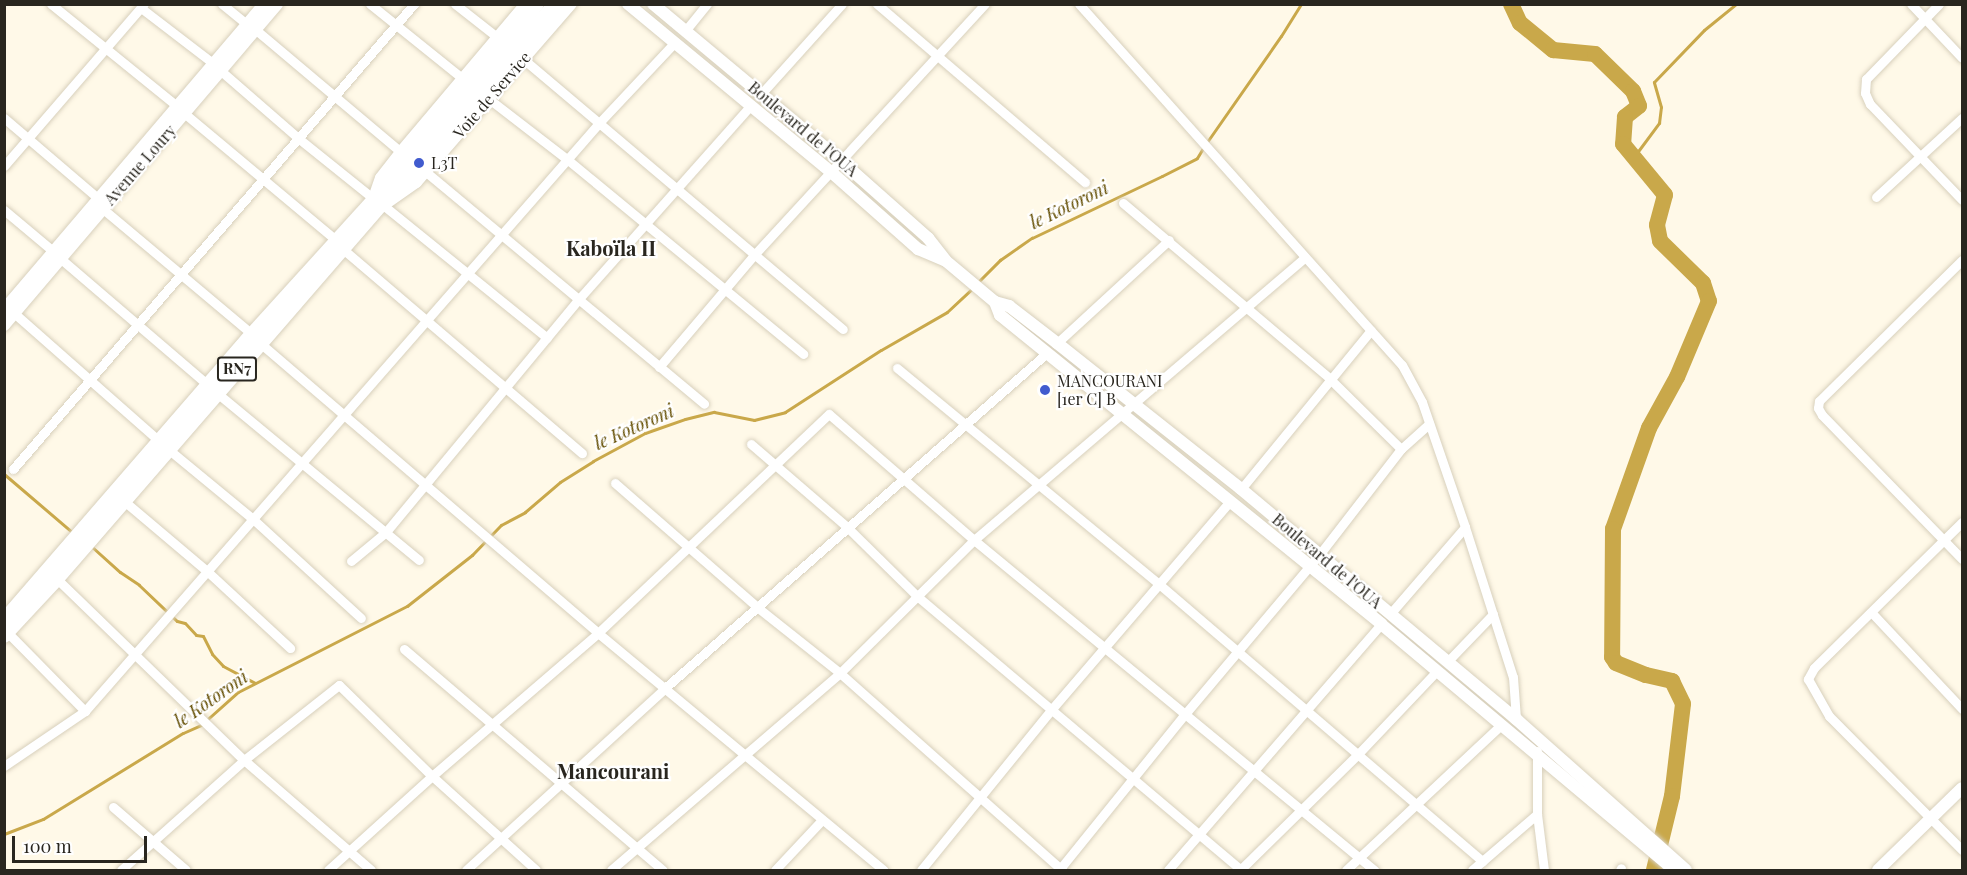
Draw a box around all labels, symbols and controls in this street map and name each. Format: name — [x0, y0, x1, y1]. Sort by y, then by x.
street label: Voie de Service — [449, 48, 535, 142]
street label: Boulevard de l'OUA — [744, 77, 862, 181]
street label: Avenue Loury — [100, 121, 180, 209]
place label: L3T — [431, 153, 458, 173]
marker: L3T — [412, 156, 426, 170]
water label: le Kotoroni — [1026, 177, 1112, 233]
district label: Kaboïla II — [566, 235, 656, 259]
road number: RN7 — [216, 357, 258, 381]
place label: MANCOURANI [1er C] B — [1057, 371, 1162, 409]
marker: MANCOURANI [1er C] B — [1038, 383, 1052, 397]
water label: le Kotoroni — [591, 400, 677, 454]
street label: Boulevard de l'OUA — [1268, 509, 1386, 613]
water label: le Kotoroni — [170, 666, 252, 732]
district label: Mancourani — [557, 758, 669, 782]
scale bar — [15, 824, 150, 862]
text: 100 m — [23, 834, 72, 858]

